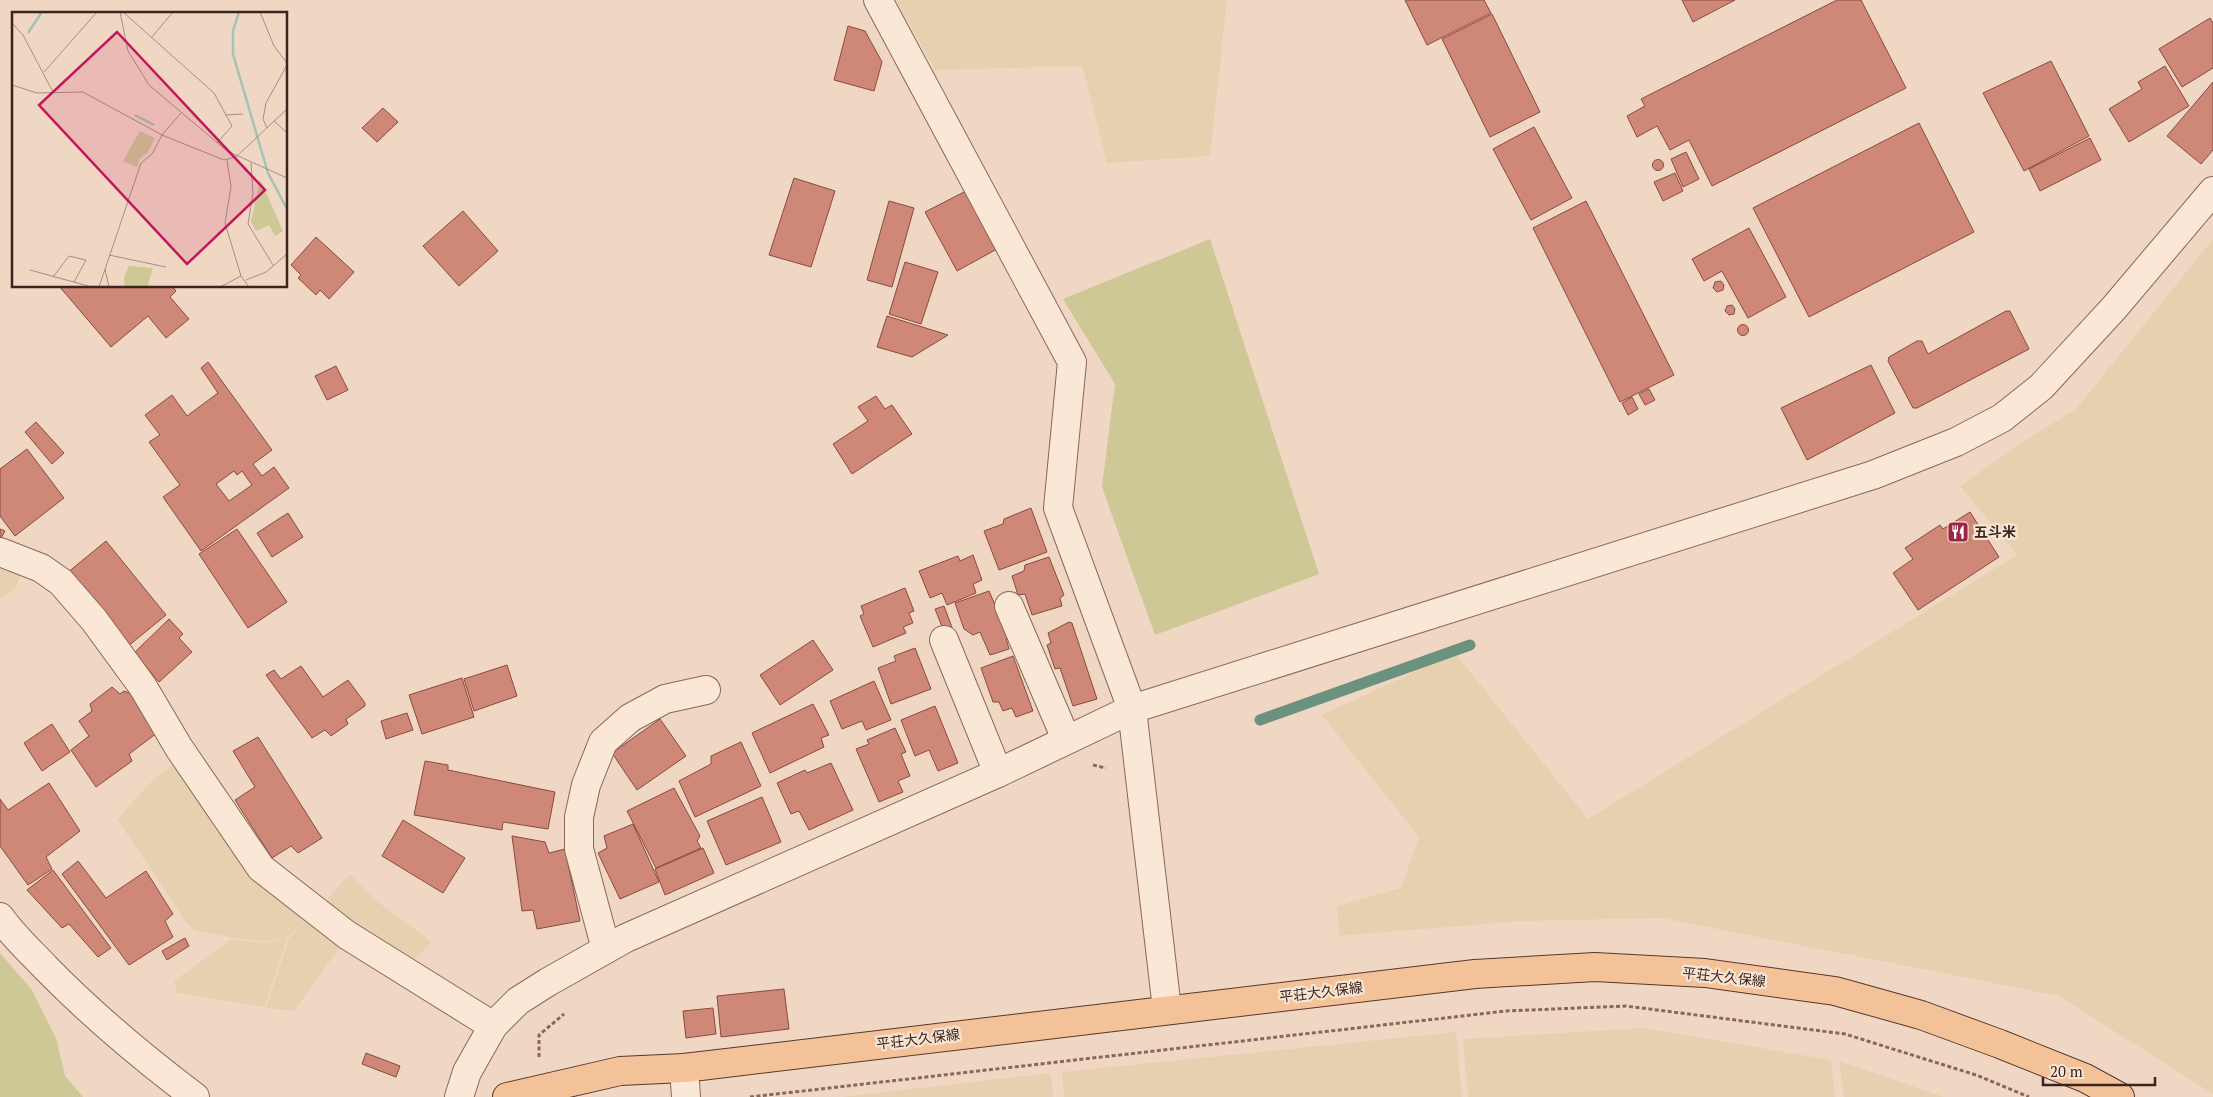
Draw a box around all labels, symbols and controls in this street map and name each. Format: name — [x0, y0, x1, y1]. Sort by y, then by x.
inset map — [12, 12, 288, 288]
restaurant icon: 五斗米 — [1946, 520, 1970, 544]
place label: 五斗米 — [1974, 522, 2016, 541]
street label: 平荘大久保線 — [1681, 963, 1767, 990]
street label: 平荘大久保線 — [1278, 977, 1364, 1006]
street label: 平荘大久保線 — [875, 1024, 961, 1053]
scale bar — [2043, 1054, 2156, 1086]
text: 20 m — [2050, 1061, 2083, 1081]

